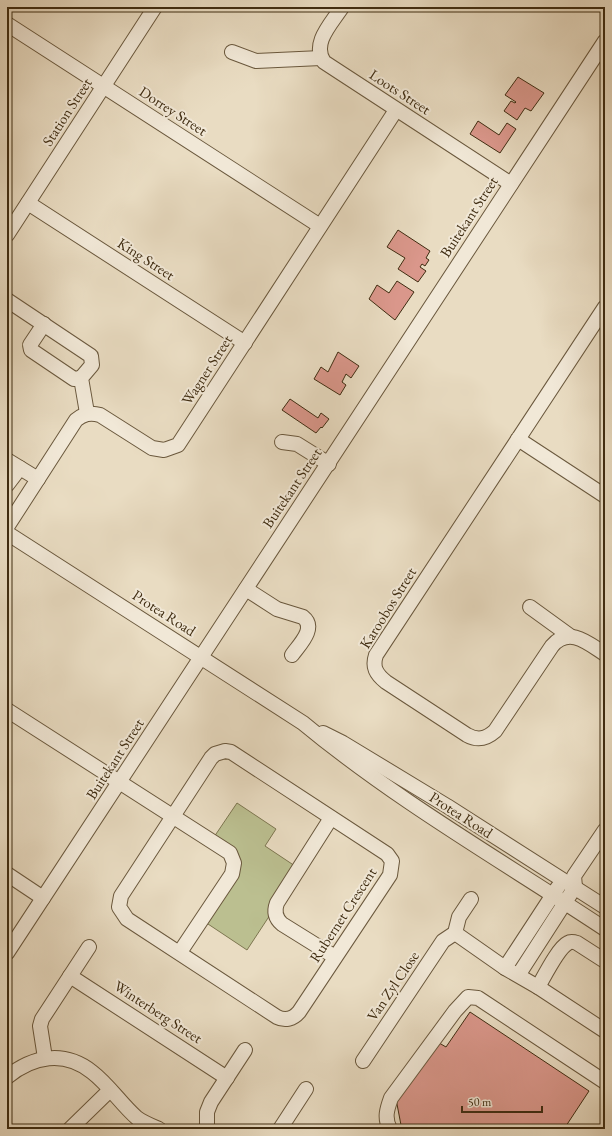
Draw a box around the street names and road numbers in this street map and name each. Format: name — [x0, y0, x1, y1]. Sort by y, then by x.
street label: Loots Street — [366, 65, 435, 119]
street label: Station Street — [38, 74, 96, 149]
street label: Dorrey Street — [136, 82, 211, 140]
street label: Buitekant Street — [435, 173, 502, 261]
street label: King Street — [114, 233, 179, 284]
street label: Wagner Street — [177, 331, 236, 408]
street label: Buitekant Street — [258, 444, 325, 531]
street label: Karoobos Street — [355, 563, 420, 652]
street label: Protea Road — [129, 585, 200, 640]
street label: Buitekant Street — [81, 715, 148, 803]
street label: Protea Road — [426, 787, 497, 842]
street label: Rubernet Crescent — [305, 863, 380, 966]
street label: Van Zyl Close — [362, 947, 423, 1024]
street label: Winterberg Street — [110, 976, 206, 1047]

